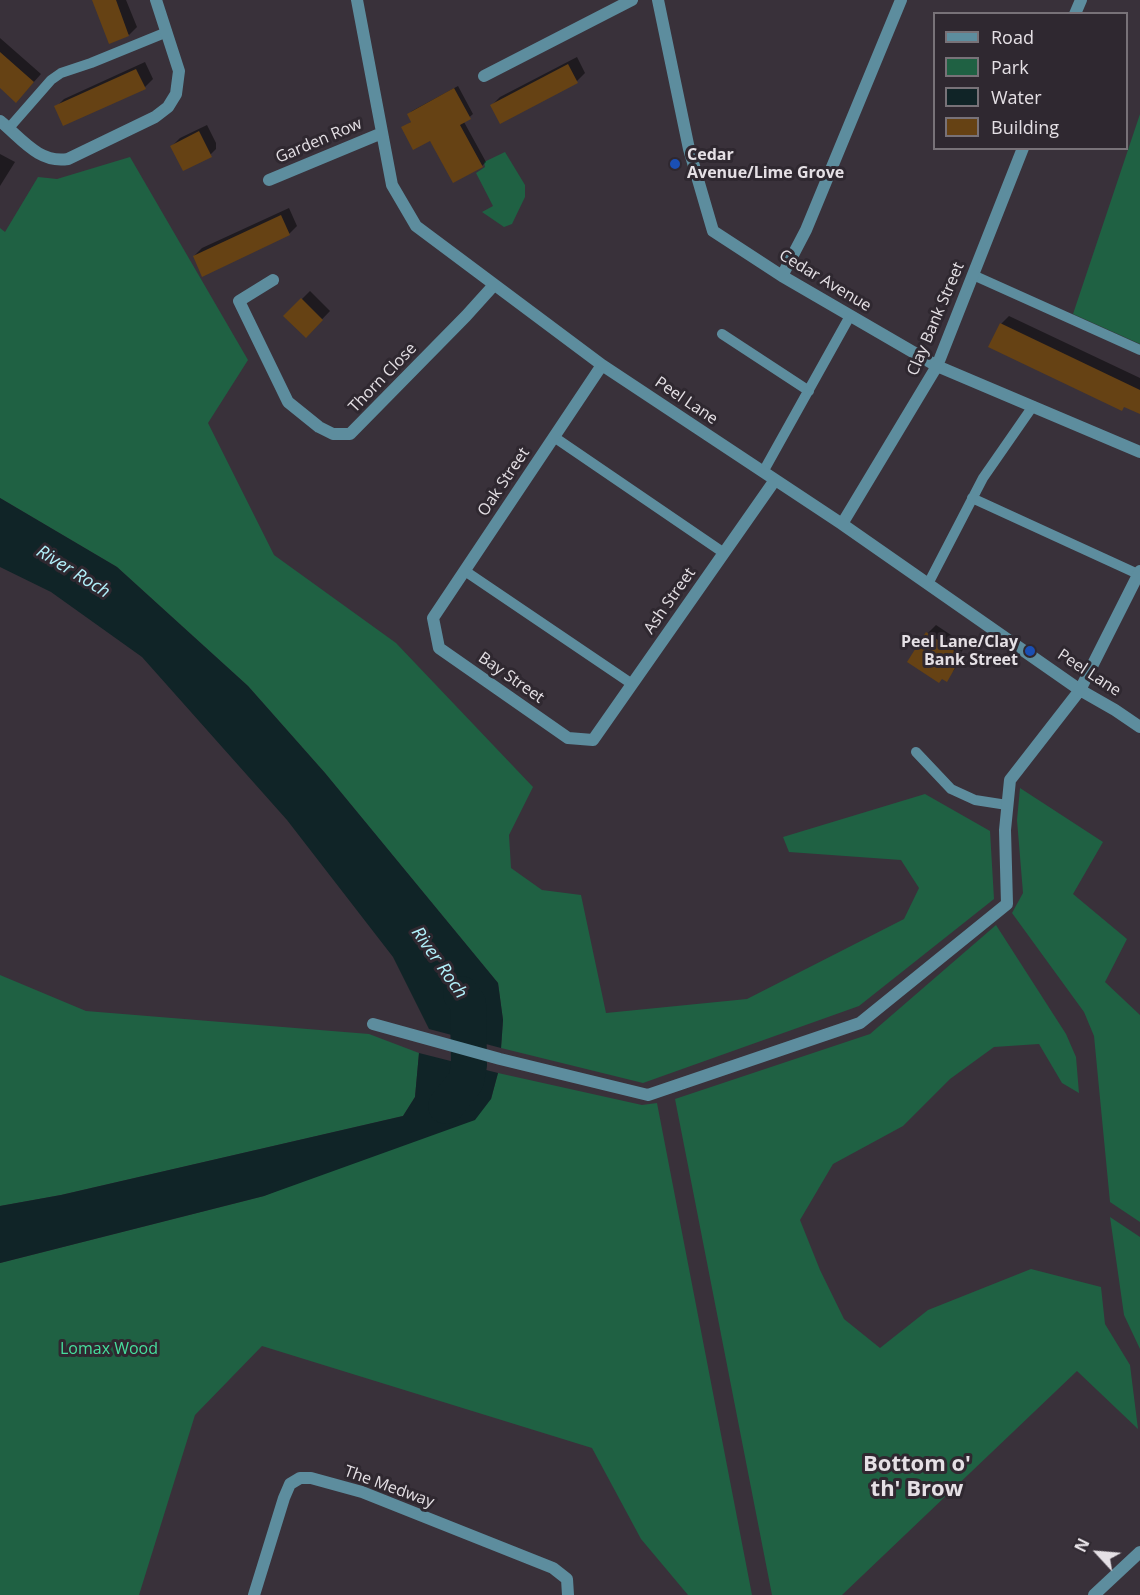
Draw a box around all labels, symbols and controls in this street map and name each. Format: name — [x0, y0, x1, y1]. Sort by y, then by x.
legend — [933, 12, 1128, 150]
text: Road — [991, 25, 1034, 49]
text: Park — [991, 55, 1029, 79]
text: Water — [991, 85, 1042, 109]
street label: Garden Row — [273, 114, 365, 168]
text: Building — [991, 115, 1059, 139]
place label: Cedar Avenue/Lime Grove — [687, 145, 844, 183]
marker: Cedar Avenue/Lime Grove — [668, 157, 682, 171]
street label: Cedar Avenue — [775, 246, 875, 316]
street label: Clay Bank Street — [903, 259, 969, 379]
street label: Thorn Close — [345, 339, 421, 417]
street label: Peel Lane — [651, 373, 721, 429]
street label: Oak Street — [474, 444, 534, 520]
water label: River Roch — [32, 541, 114, 603]
street label: Ash Street — [640, 564, 700, 638]
place label: Peel Lane/Clay Bank Street — [901, 632, 1018, 670]
marker: Peel Lane/Clay Bank Street — [1023, 644, 1037, 658]
street label: Peel Lane — [1054, 645, 1124, 701]
street label: Bay Street — [474, 648, 548, 708]
water label: River Roch — [406, 923, 472, 1003]
park label: Lomax Wood — [60, 1339, 158, 1359]
district label: Bottom o' th' Brow — [863, 1452, 971, 1504]
street label: The Medway — [341, 1462, 437, 1512]
north arrow — [1068, 1523, 1128, 1583]
text: N — [1069, 1534, 1095, 1556]

